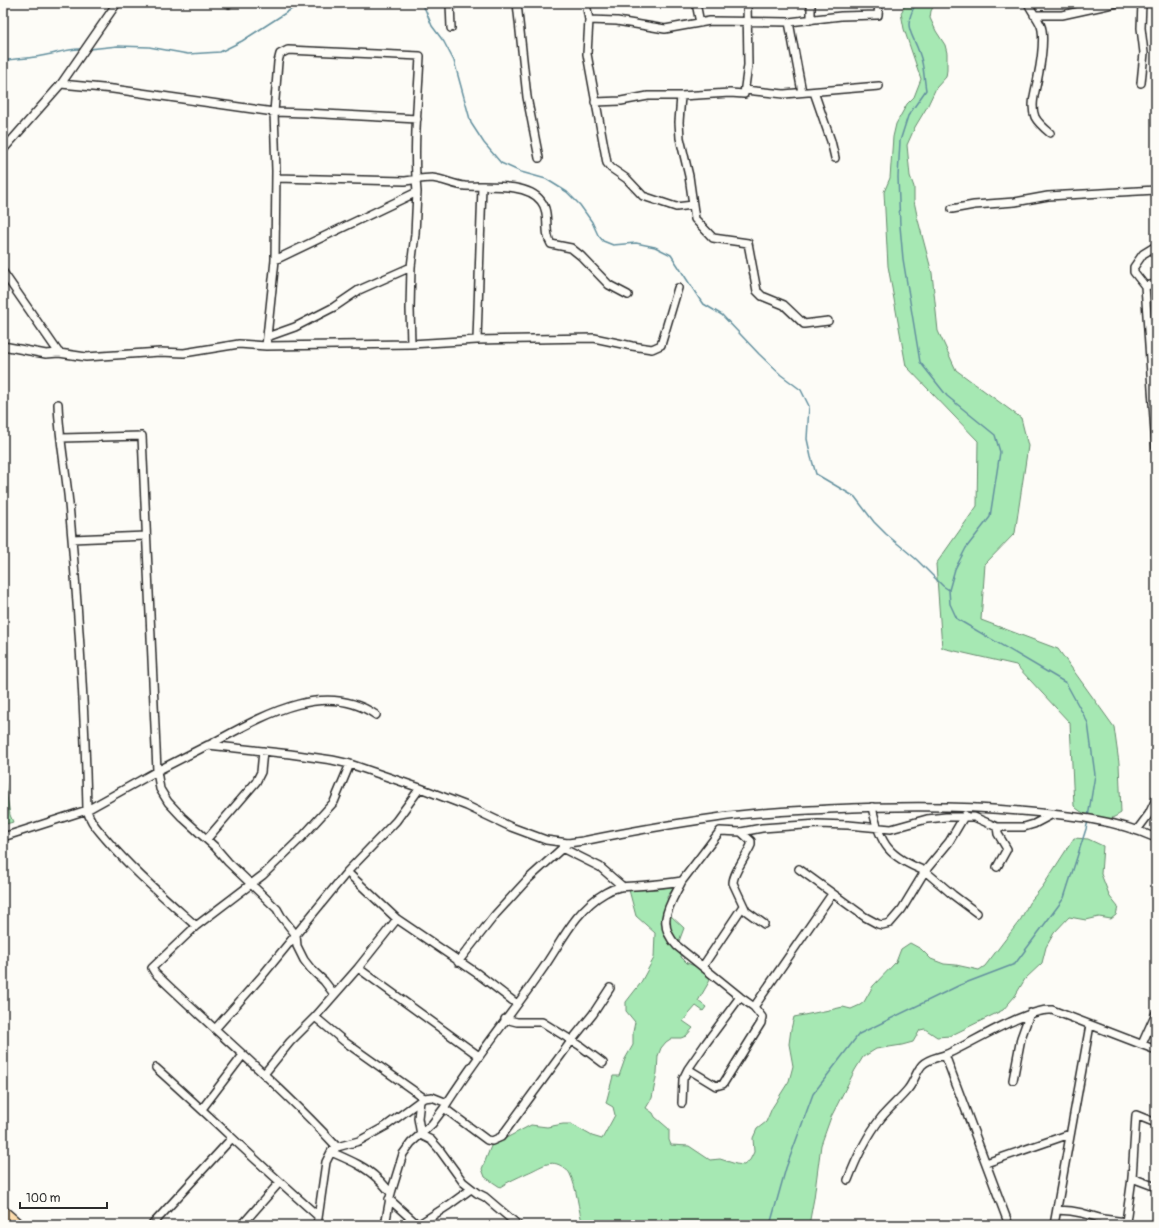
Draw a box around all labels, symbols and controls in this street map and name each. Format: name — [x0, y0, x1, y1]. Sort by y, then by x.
scale bar — [20, 1184, 107, 1210]
text: 100 m — [26, 1191, 61, 1206]

